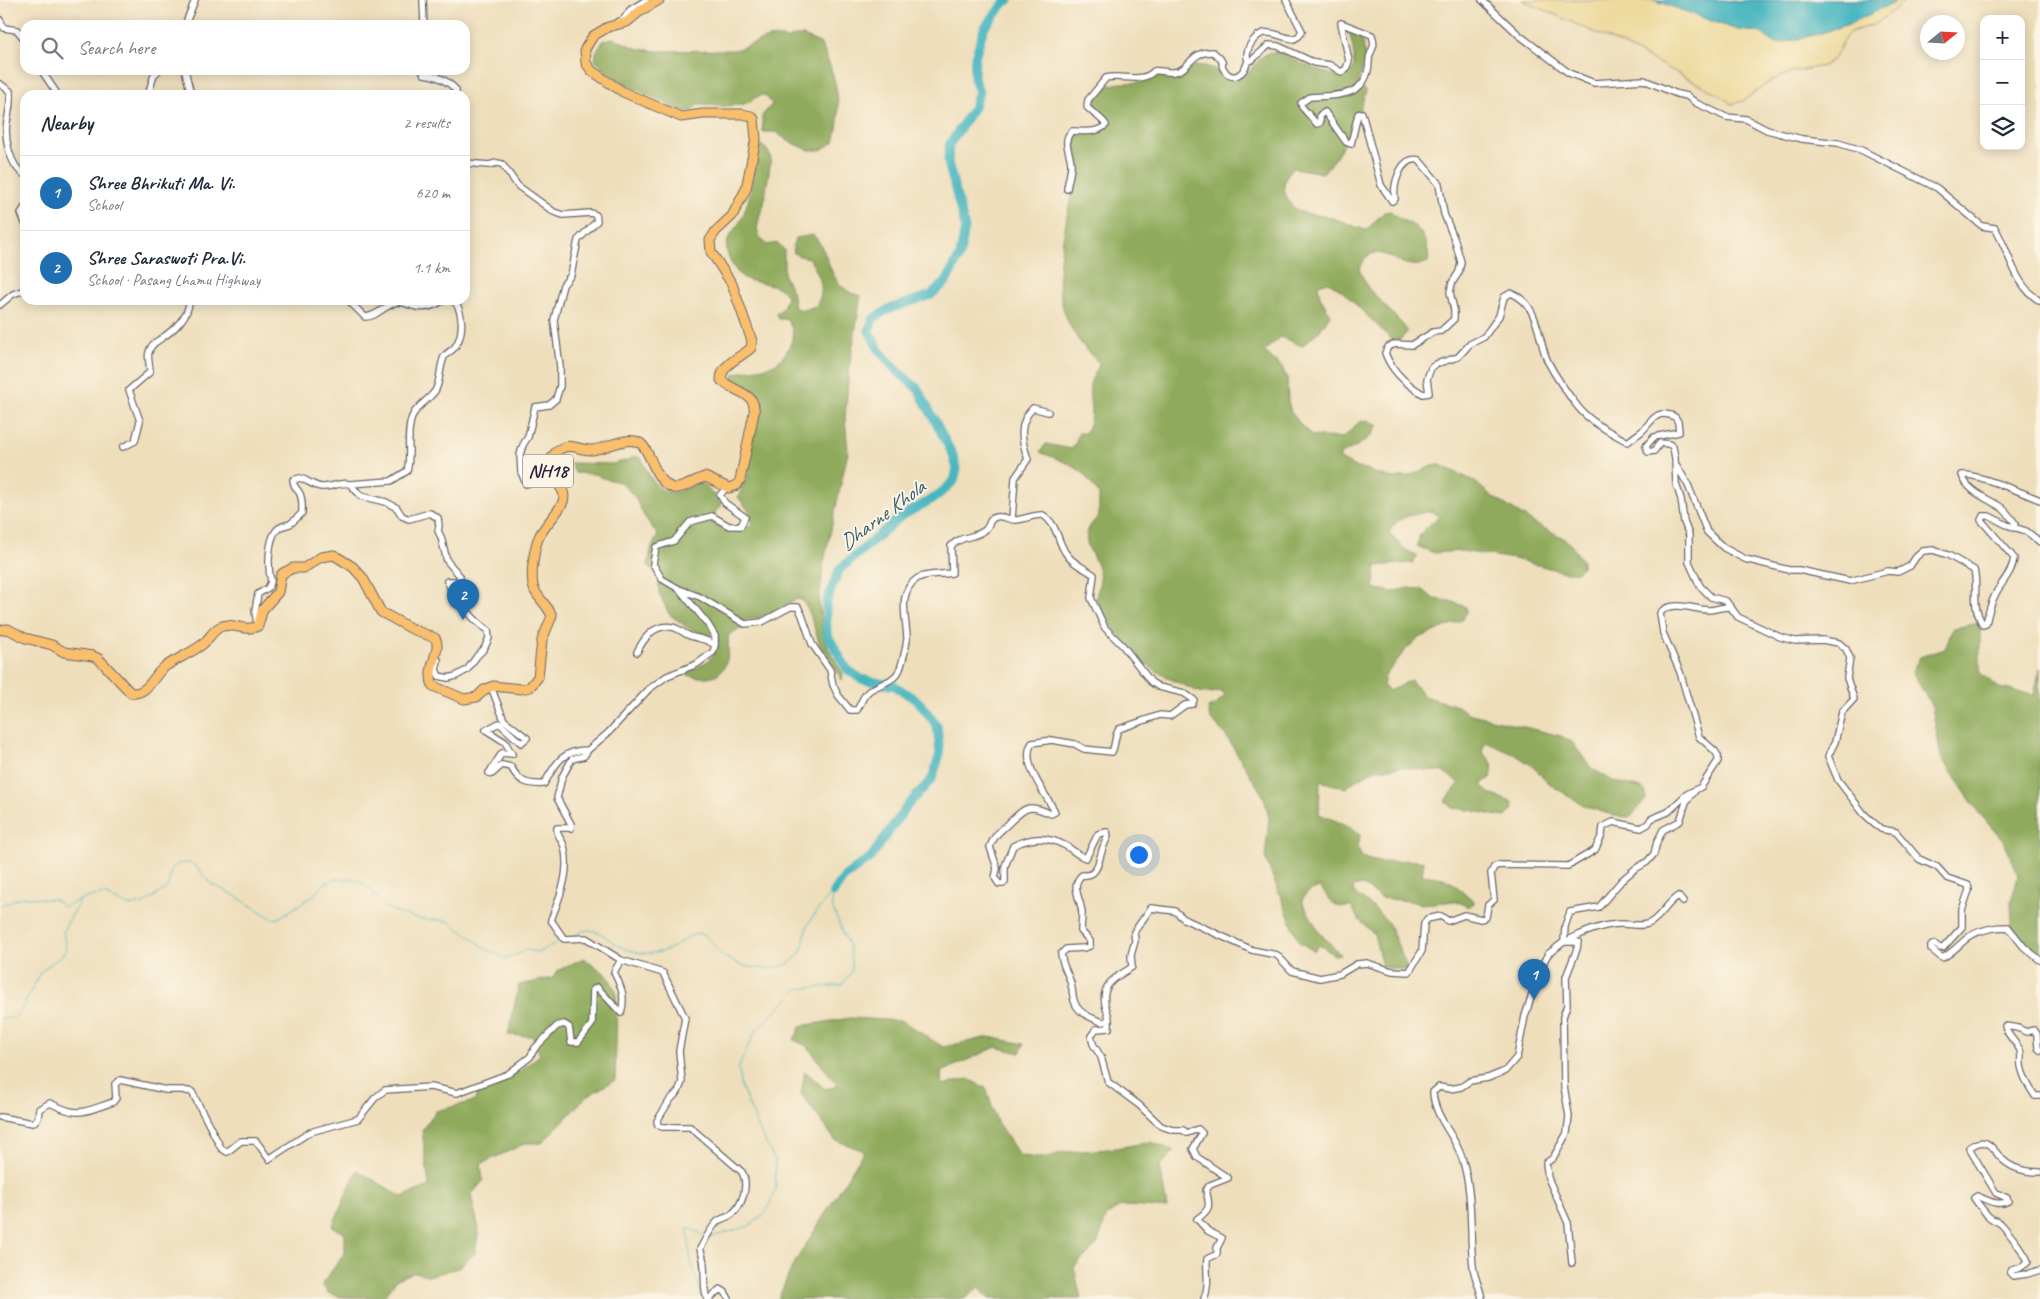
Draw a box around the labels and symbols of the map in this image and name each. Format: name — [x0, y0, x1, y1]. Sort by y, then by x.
north arrow — [1920, 15, 1965, 60]
road number: NH18 — [523, 454, 573, 488]
water label: Dharne Khola — [834, 473, 932, 556]
pin: 2 — [447, 579, 479, 620]
your location — [1126, 842, 1152, 868]
pin: 1 — [1518, 959, 1550, 1000]

